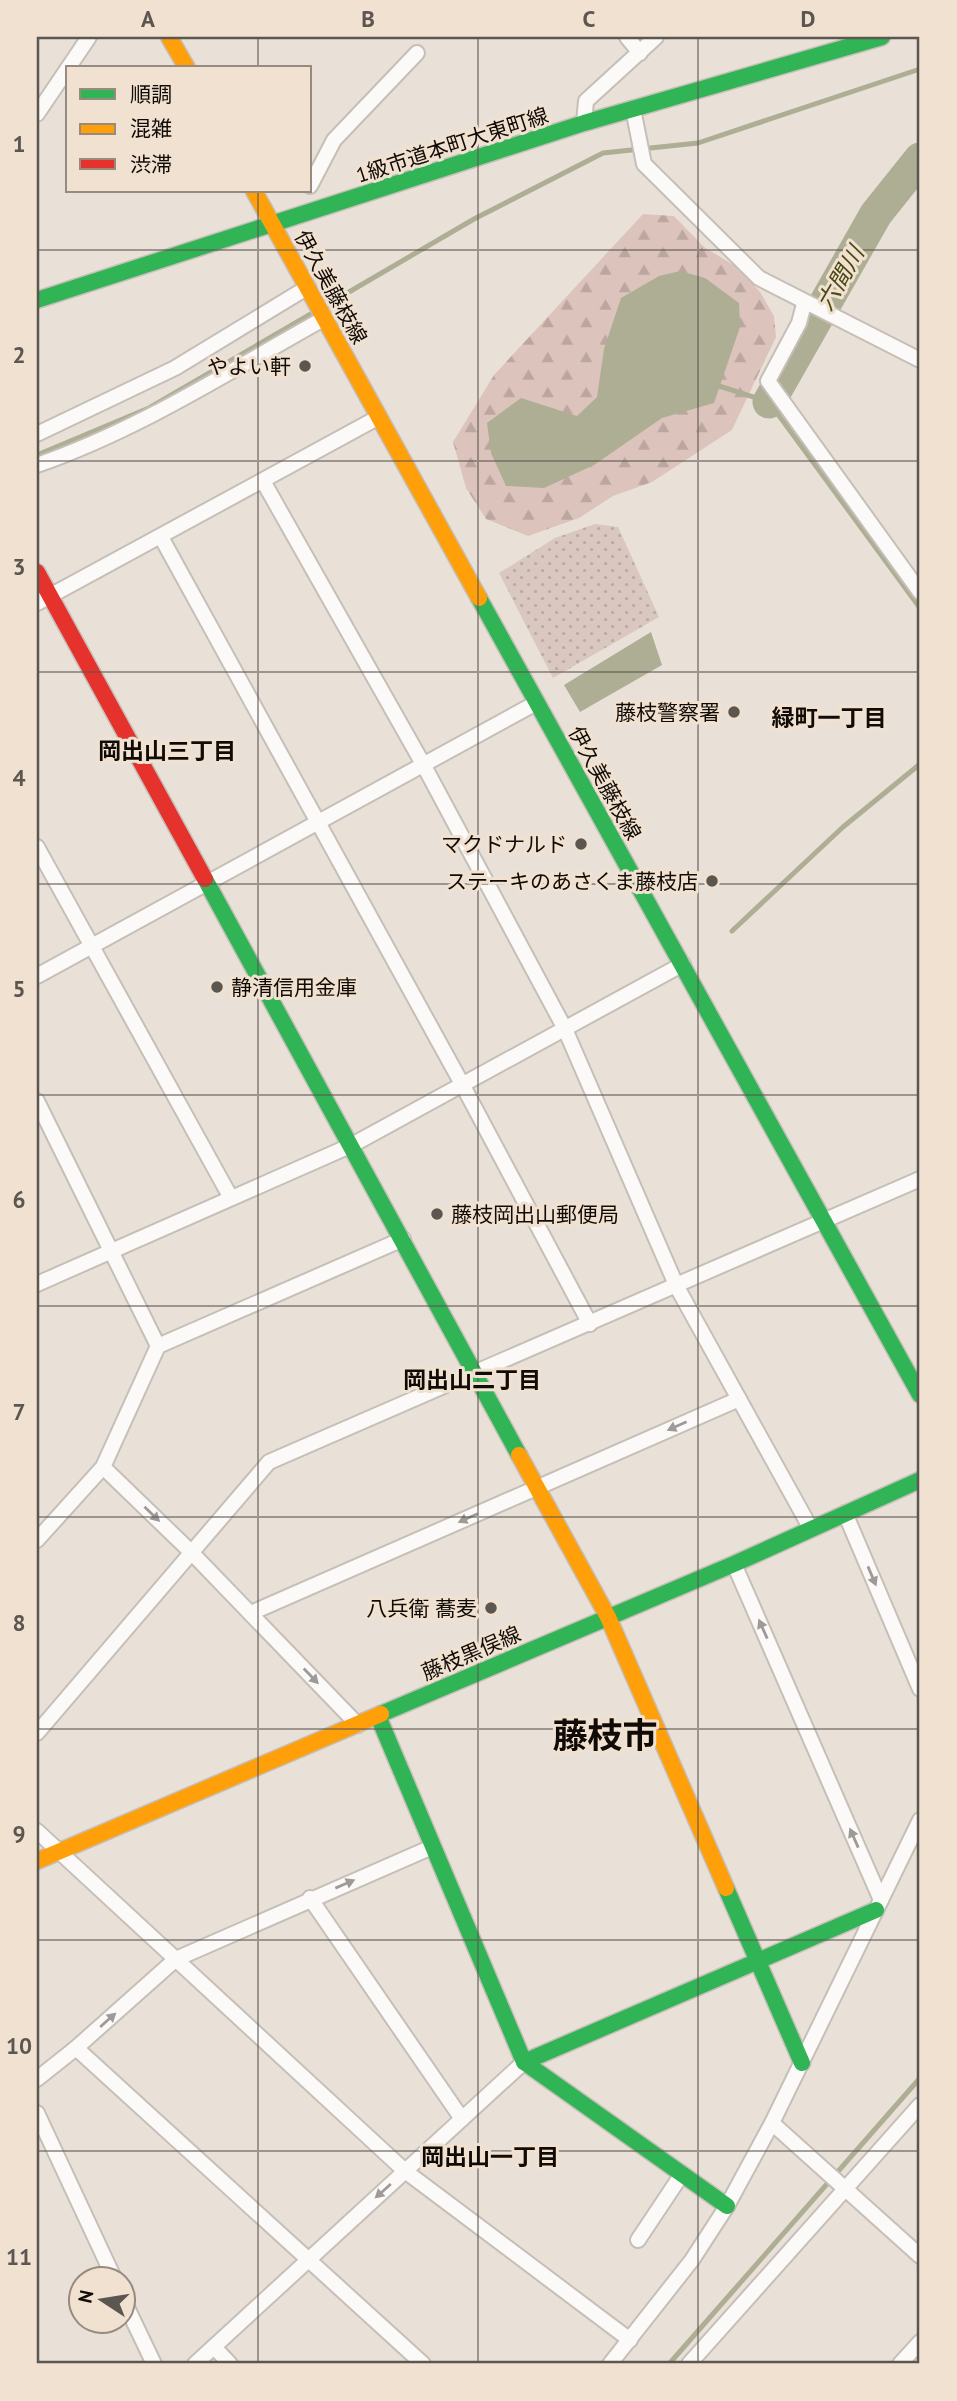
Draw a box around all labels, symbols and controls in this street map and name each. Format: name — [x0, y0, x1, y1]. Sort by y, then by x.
text: A — [141, 4, 155, 33]
text: B — [361, 4, 375, 33]
text: C — [583, 4, 596, 33]
text: D — [801, 4, 815, 33]
legend — [66, 66, 312, 192]
text: 順調 — [130, 81, 172, 108]
street label: 1級市道本町大東町線 — [353, 101, 551, 189]
text: 混雑 — [130, 115, 172, 142]
text: 1 — [12, 129, 26, 158]
text: 渋滞 — [130, 151, 172, 178]
street label: 伊久美藤枝線 — [289, 225, 373, 349]
water label: 六間川 — [810, 238, 871, 315]
text: 2 — [12, 340, 26, 369]
place label: やよい軒 — [207, 353, 291, 380]
marker: やよい軒 — [297, 358, 313, 374]
text: 3 — [12, 552, 26, 581]
place label: 藤枝警察署 — [615, 699, 720, 726]
district label: 緑町一丁目 — [772, 703, 887, 732]
marker: 藤枝警察署 — [726, 704, 742, 720]
street label: 伊久美藤枝線 — [563, 721, 647, 845]
district label: 岡出山三丁目 — [98, 736, 236, 765]
text: 4 — [12, 763, 26, 792]
place label: マクドナルド — [441, 831, 567, 858]
marker: マクドナルド — [573, 836, 589, 852]
place label: ステーキのあさくま藤枝店 — [446, 868, 698, 895]
marker: ステーキのあさくま藤枝店 — [704, 873, 720, 889]
text: 5 — [12, 974, 26, 1003]
place label: 静清信用金庫 — [231, 974, 357, 1001]
marker: 静清信用金庫 — [209, 979, 225, 995]
text: 6 — [12, 1185, 26, 1214]
place label: 藤枝岡出山郵便局 — [451, 1201, 619, 1228]
marker: 藤枝岡出山郵便局 — [429, 1206, 445, 1222]
district label: 岡出山二丁目 — [403, 1365, 541, 1394]
text: 7 — [12, 1397, 26, 1426]
one-way arrow — [666, 1421, 687, 1432]
one-way arrow — [143, 1505, 160, 1521]
one-way arrow — [458, 1513, 479, 1524]
one-way arrow — [866, 1566, 878, 1586]
place label: 八兵衛 蕎麦 — [366, 1595, 477, 1622]
marker: 八兵衛 蕎麦 — [483, 1600, 499, 1616]
text: 8 — [12, 1608, 26, 1637]
one-way arrow — [757, 1619, 768, 1640]
street label: 藤枝黒俣線 — [417, 1620, 525, 1686]
one-way arrow — [303, 1667, 319, 1684]
district label: 藤枝市 — [552, 1712, 658, 1758]
text: 9 — [12, 1819, 26, 1848]
one-way arrow — [848, 1828, 860, 1848]
one-way arrow — [335, 1878, 356, 1889]
one-way arrow — [99, 2012, 116, 2028]
text: 10 — [6, 2031, 32, 2060]
district label: 岡出山一丁目 — [421, 2142, 559, 2171]
one-way arrow — [375, 2183, 392, 2199]
text: 11 — [6, 2242, 32, 2271]
north arrow — [66, 2264, 136, 2334]
text: N — [72, 2288, 98, 2305]

